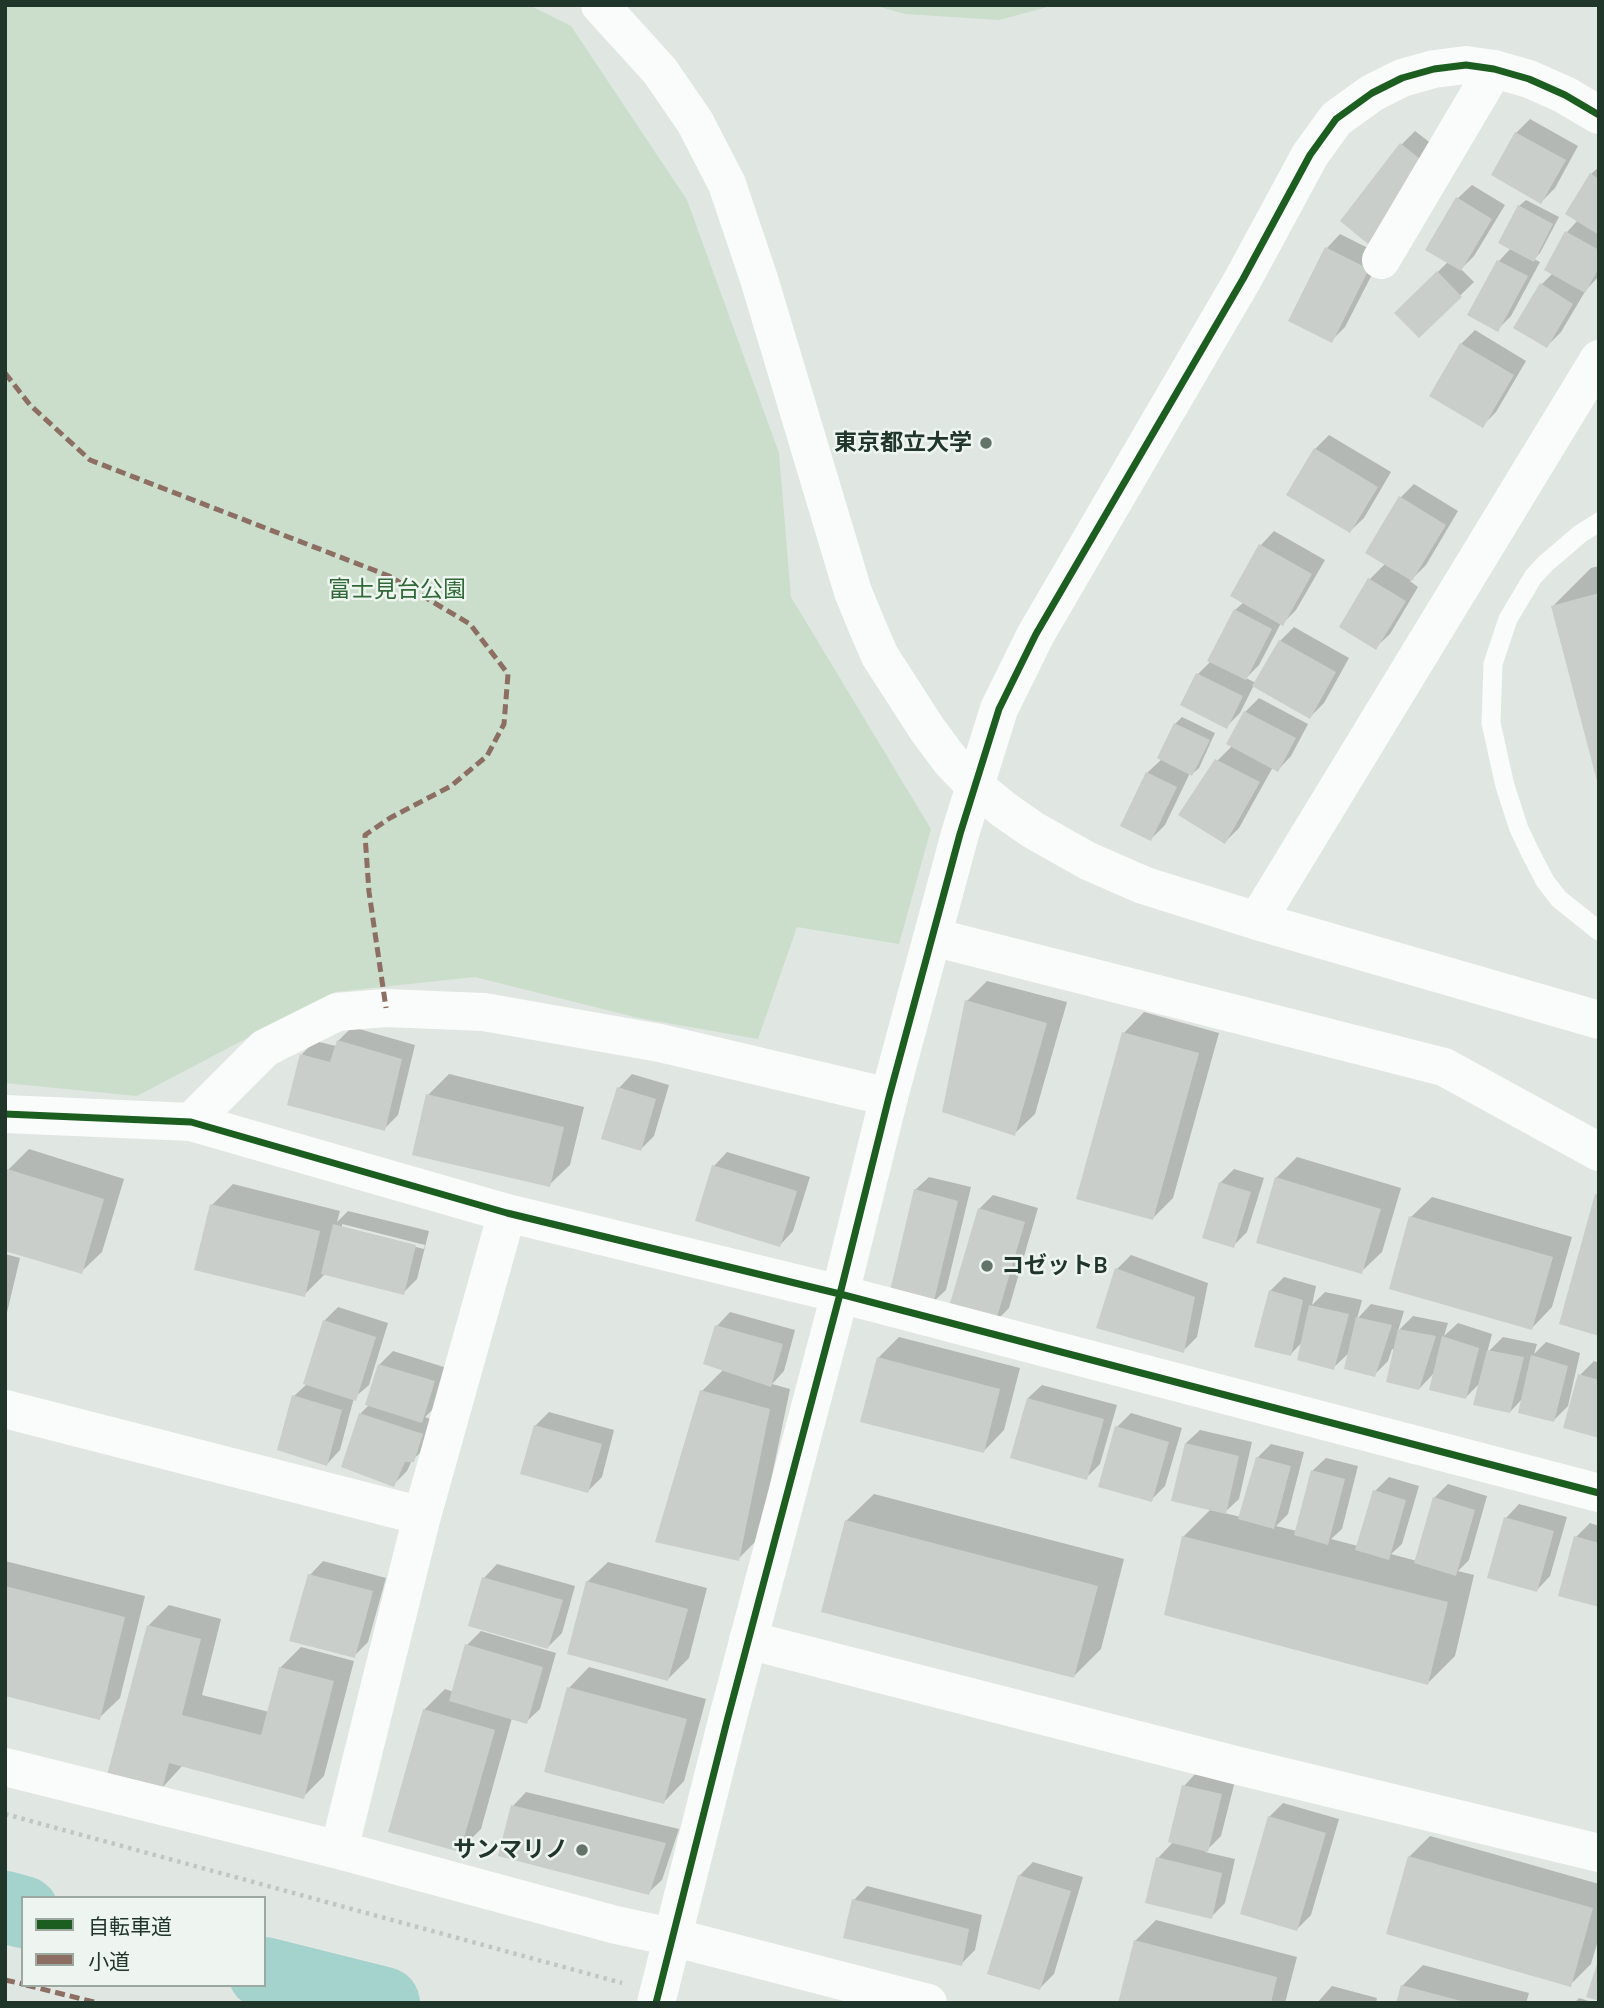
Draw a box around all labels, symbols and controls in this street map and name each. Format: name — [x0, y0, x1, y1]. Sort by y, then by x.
place label: 東京都立大学 — [834, 429, 972, 457]
marker: 東京都立大学 — [978, 435, 994, 451]
park label: 富士見台公園 — [328, 576, 466, 604]
place label: コゼットB — [1001, 1252, 1108, 1280]
marker: コゼットB — [979, 1258, 995, 1274]
place label: サンマリノ — [453, 1836, 568, 1864]
marker: サンマリノ — [574, 1842, 590, 1858]
legend — [21, 1896, 266, 1987]
text: 自転車道 — [88, 1915, 172, 1939]
text: 小道 — [88, 1950, 130, 1974]

